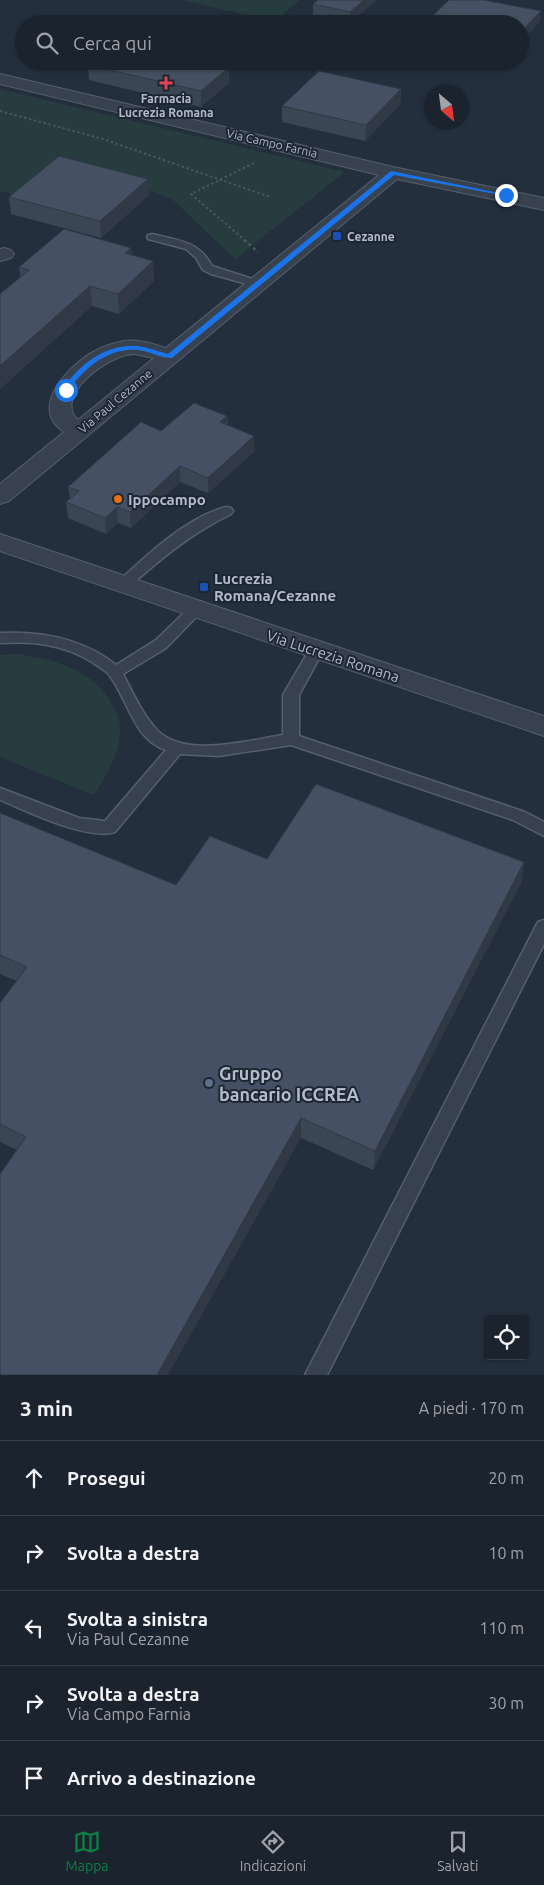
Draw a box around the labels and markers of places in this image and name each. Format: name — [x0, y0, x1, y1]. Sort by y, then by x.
marker: Farmacia Lucrezia Romana — [160, 77, 172, 89]
place label: Farmacia Lucrezia Romana — [118, 92, 214, 119]
marker: Cezanne — [331, 230, 343, 242]
place label: Cezanne — [347, 230, 395, 243]
place label: Ippocampo — [128, 491, 206, 508]
marker: Ippocampo — [112, 493, 124, 505]
place label: Lucrezia Romana/Cezanne — [214, 570, 336, 604]
marker: Lucrezia Romana/Cezanne — [198, 581, 210, 593]
place label: Gruppo bancario ICCREA — [219, 1063, 359, 1104]
marker: Gruppo bancario ICCREA — [203, 1077, 215, 1089]

